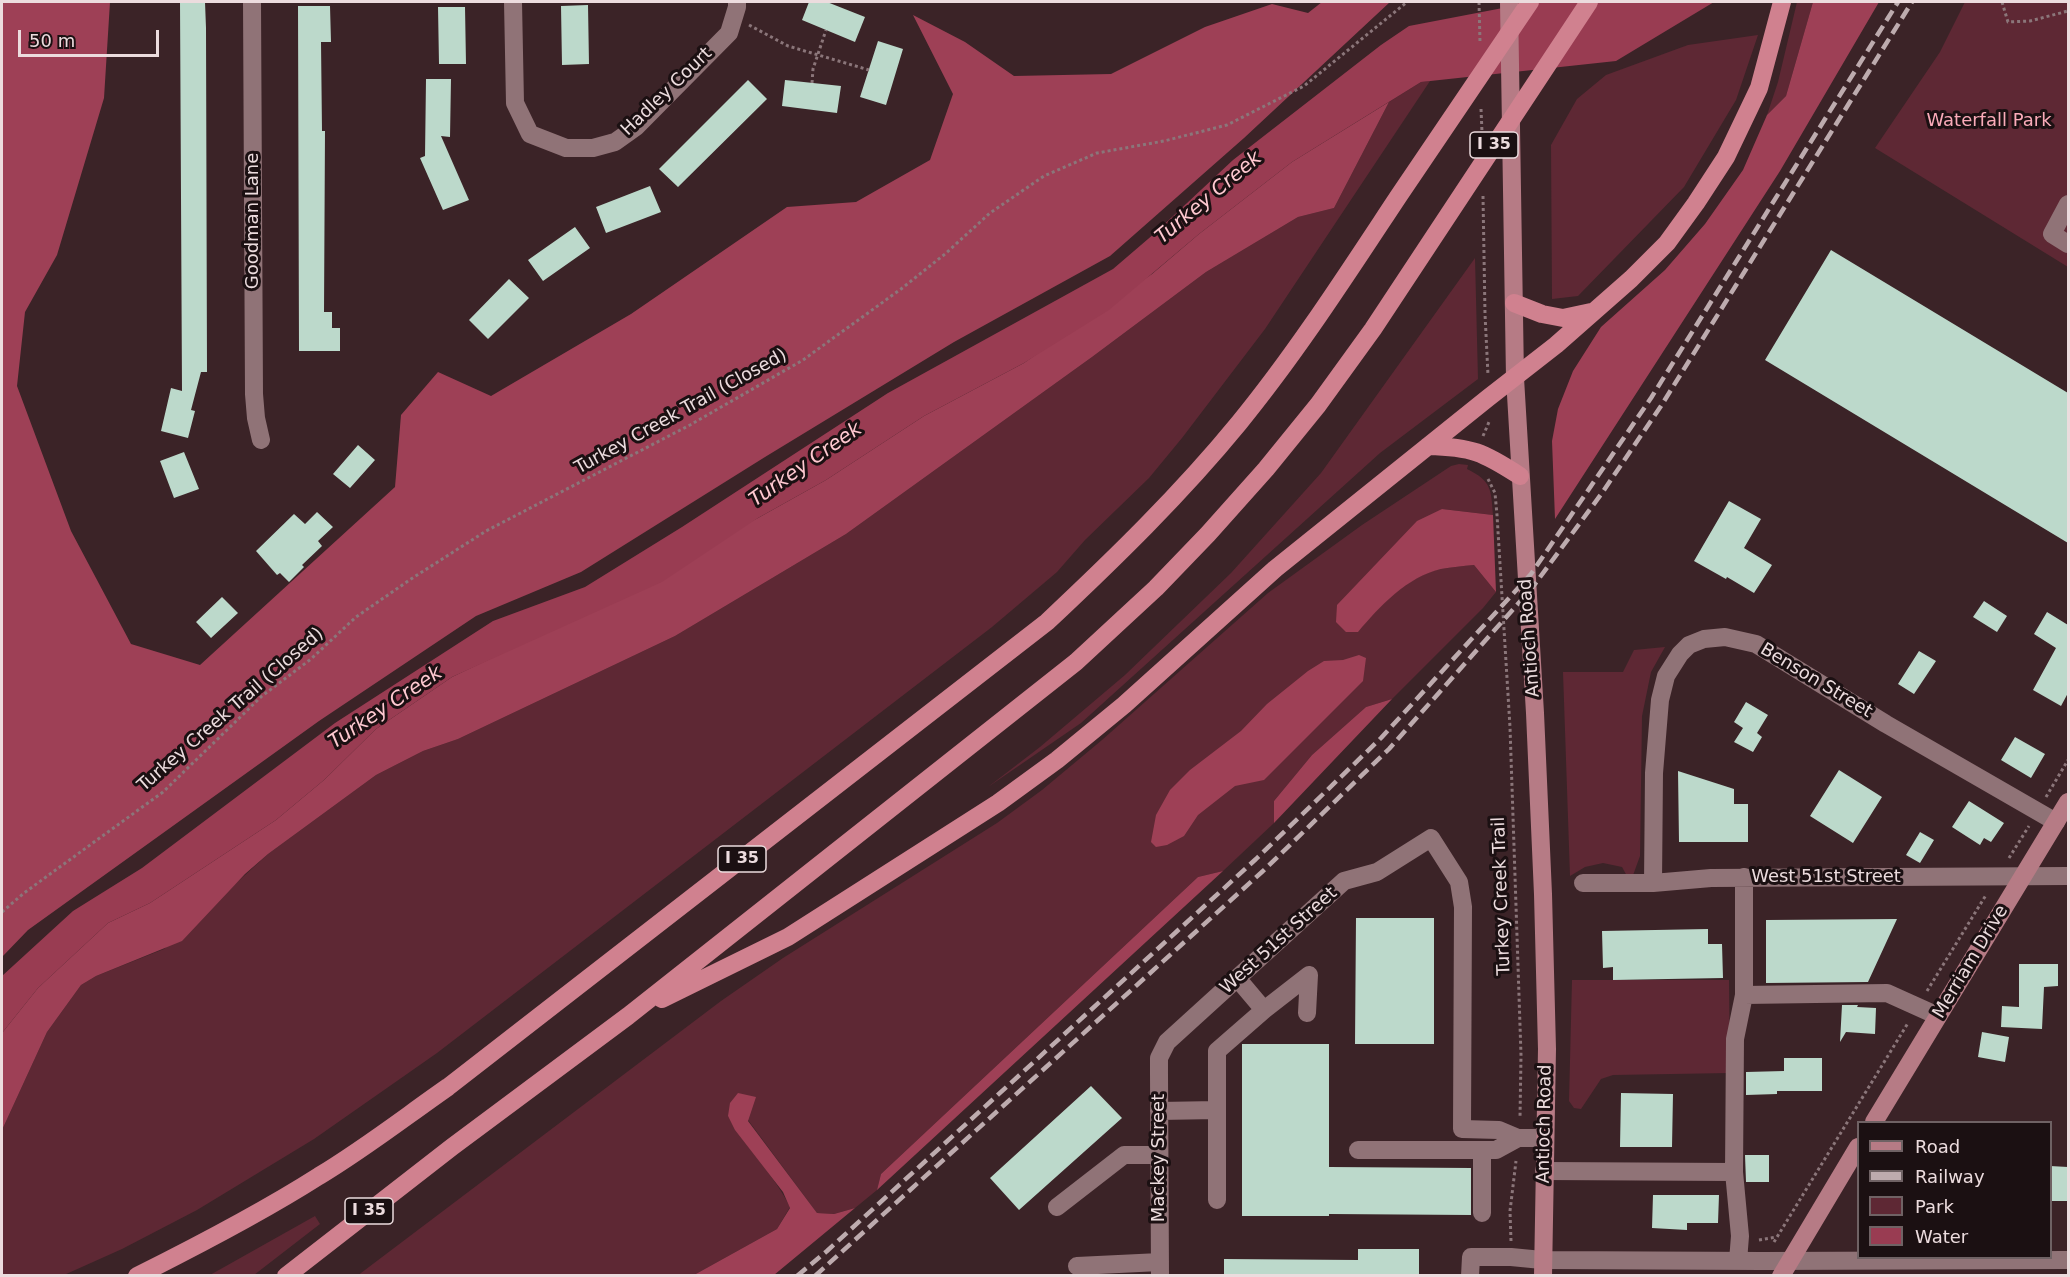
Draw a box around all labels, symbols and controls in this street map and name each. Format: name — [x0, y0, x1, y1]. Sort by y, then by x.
scale bar — [21, 18, 162, 56]
text: 50 m — [29, 30, 75, 51]
street label: Hadley Court — [617, 43, 717, 141]
park label: Waterfall Park — [1926, 110, 2052, 132]
road number: I 35 — [1470, 132, 1518, 158]
water label: Turkey Creek — [1151, 147, 1267, 249]
street label: Goodman Lane — [242, 153, 264, 289]
street label: Turkey Creek Trail (Closed) — [571, 345, 791, 479]
water label: Turkey Creek — [745, 417, 867, 513]
street label: Antioch Road — [1515, 578, 1545, 698]
street label: Turkey Creek Trail (Closed) — [134, 623, 328, 797]
street label: Benson Street — [1756, 639, 1876, 723]
water label: Turkey Creek — [325, 661, 447, 755]
street label: Turkey Creek Trail — [1488, 816, 1516, 976]
road number: I 35 — [718, 846, 766, 872]
street label: West 51st Street — [1751, 866, 1901, 888]
street label: West 51st Street — [1216, 883, 1342, 999]
street label: Merriam Drive — [1929, 901, 2013, 1023]
street label: Antioch Road — [1533, 1064, 1557, 1184]
street label: Mackey Street — [1148, 1094, 1170, 1222]
legend — [1857, 1121, 2052, 1259]
text: Road — [1915, 1136, 1960, 1157]
text: Railway — [1915, 1166, 1985, 1187]
text: Park — [1915, 1196, 1954, 1217]
road number: I 35 — [345, 1198, 393, 1224]
text: Water — [1915, 1226, 1968, 1247]

